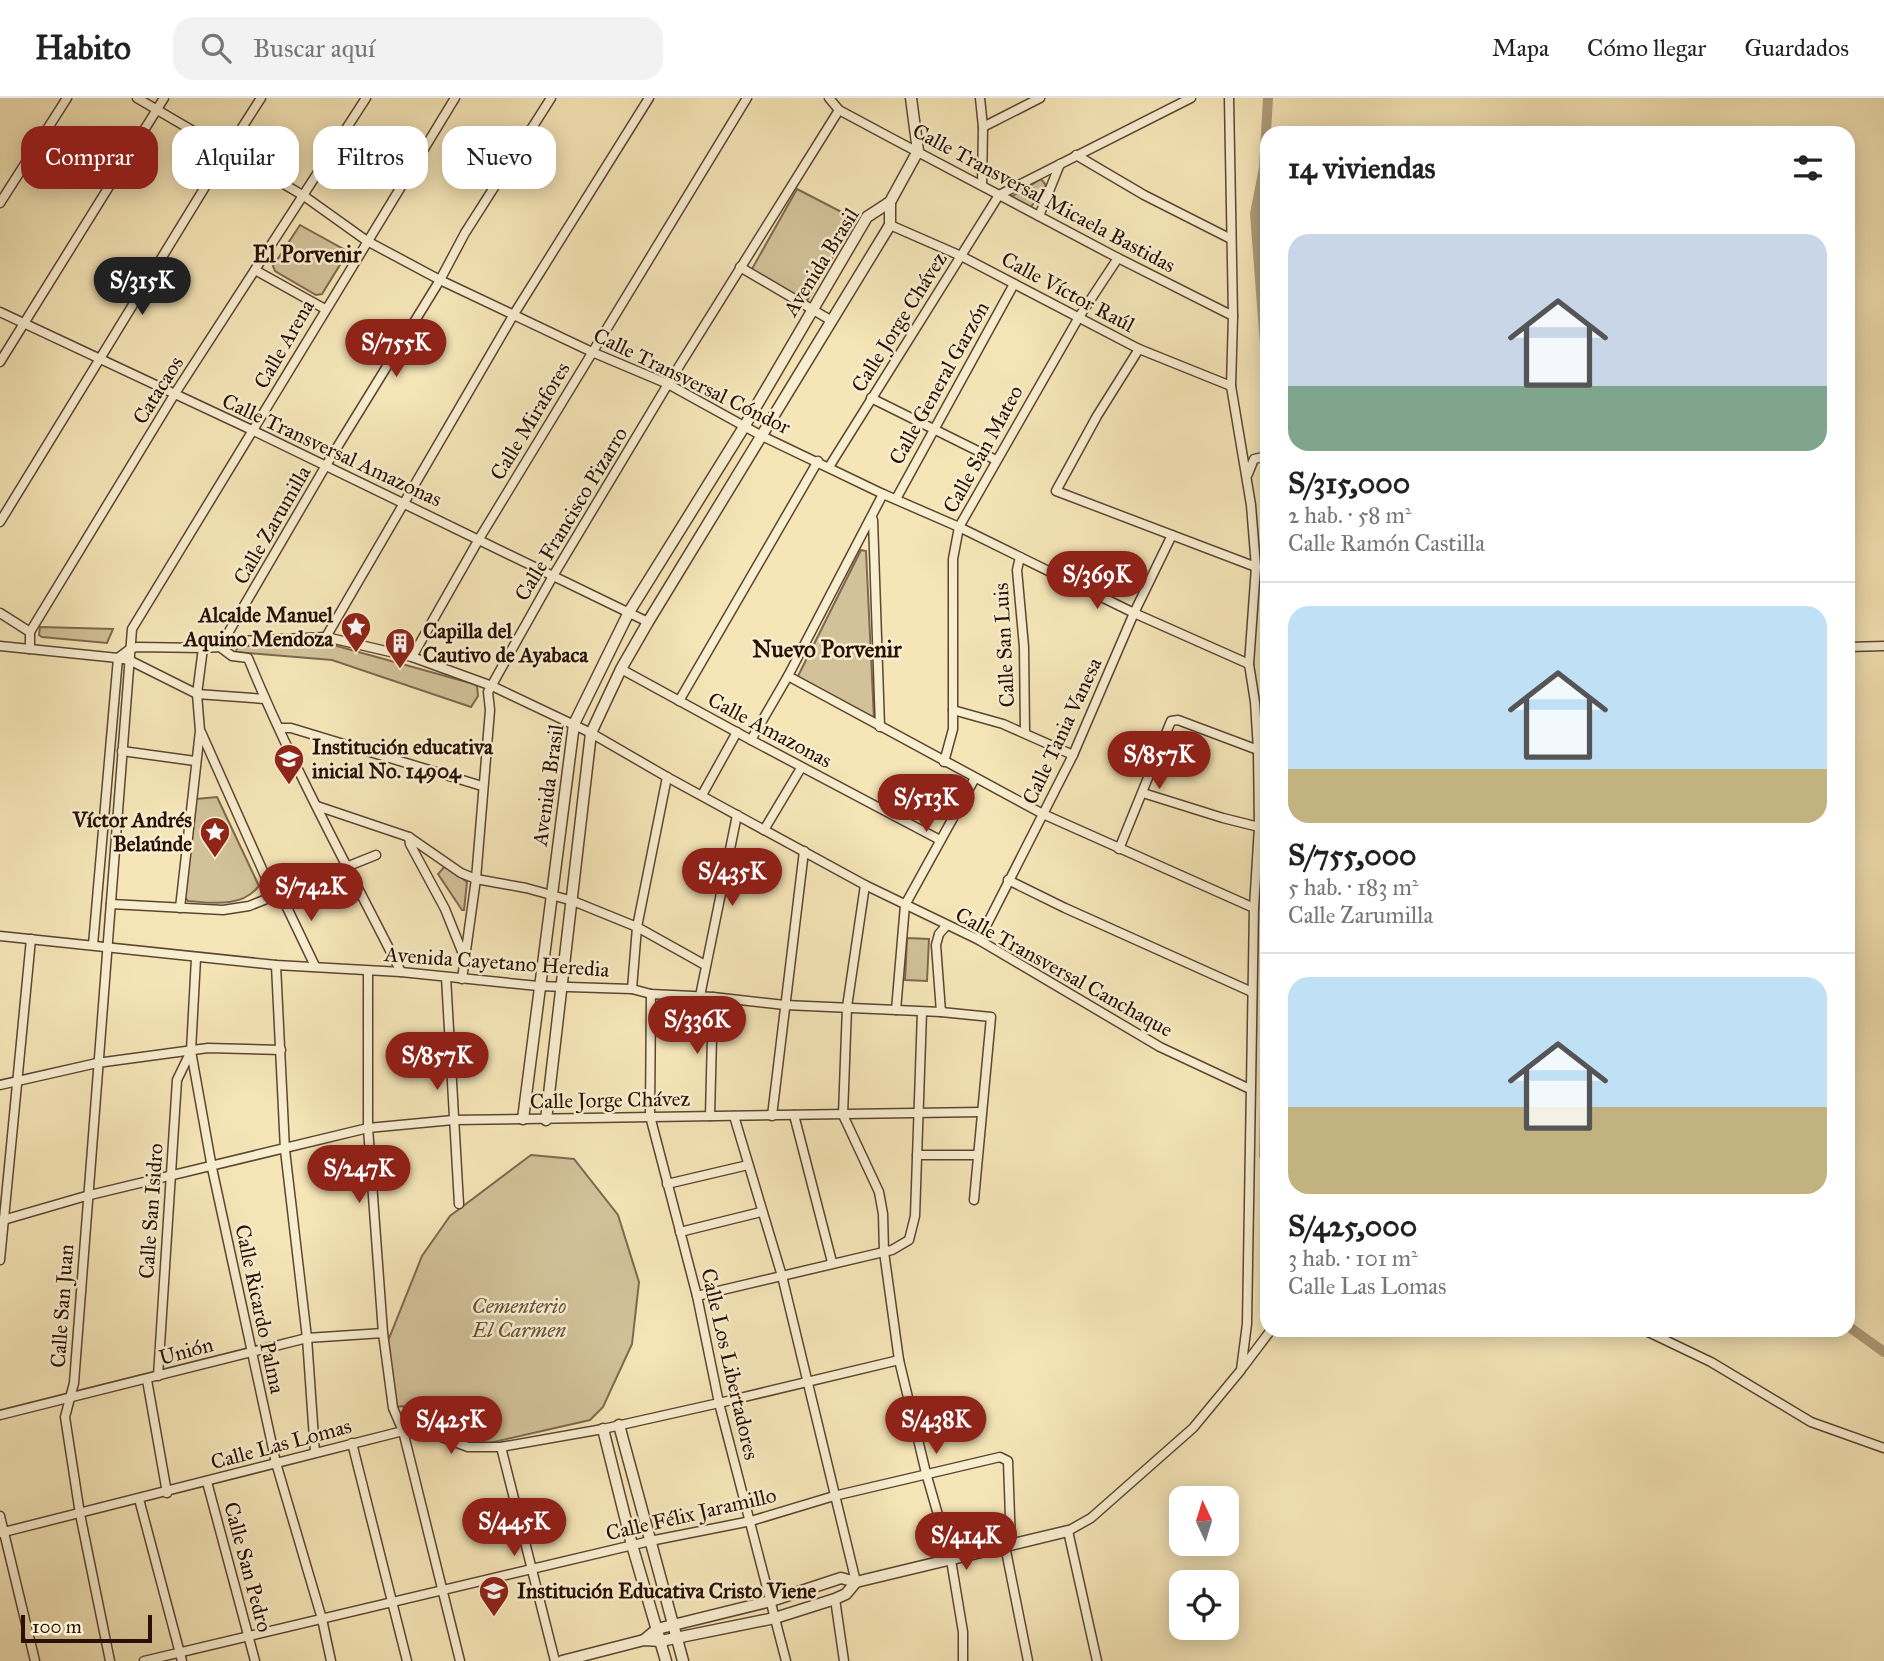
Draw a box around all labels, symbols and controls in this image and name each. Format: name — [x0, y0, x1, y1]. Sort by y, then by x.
search box — [173, 17, 663, 80]
text: Habito — [35, 28, 131, 68]
icon: search — [197, 29, 235, 67]
text: Buscar aquí — [253, 32, 375, 64]
text: Mapa — [1492, 33, 1549, 63]
text: Cómo llegar — [1587, 33, 1706, 63]
text: Guardados — [1744, 33, 1849, 63]
street label: Calle Transversal Micaela Bastidas — [908, 117, 1180, 279]
chip: Comprar — [21, 126, 158, 189]
chip: Alquilar — [172, 126, 299, 189]
chip: Filtros — [313, 126, 428, 189]
chip: Nuevo — [442, 126, 556, 189]
icon: filters — [1789, 149, 1827, 187]
text: 14 viviendas — [1288, 150, 1436, 186]
street label: Avenida Brasil — [777, 203, 865, 322]
district label: El Porvenir — [253, 240, 362, 268]
street label: Calle Víctor Raúl — [997, 246, 1139, 338]
street label: Calle Jorge Chávez — [845, 247, 953, 397]
pin: S/315K — [85, 258, 199, 317]
text: S/315K — [110, 266, 174, 294]
icon: home — [1495, 280, 1621, 406]
street label: Calle Arena — [248, 295, 320, 393]
street label: Calle General Garzón — [883, 297, 995, 469]
pin: S/755K — [339, 320, 453, 379]
street label: Calle Transversal Cóndor — [589, 322, 795, 440]
text: S/755K — [361, 328, 431, 356]
street label: Catacaos — [127, 351, 189, 429]
street label: Calle Mirafores — [484, 357, 576, 485]
street label: Calle San Mateo — [937, 380, 1029, 517]
street label: Calle Transversal Amazonas — [218, 388, 446, 512]
street label: Calle Francisco Pizarro — [509, 422, 633, 606]
street label: Calle Zarumilla — [228, 461, 316, 589]
text: S/315,000 — [1288, 465, 1410, 501]
text: 2 hab. · 58 m² — [1288, 501, 1412, 529]
text: Calle Ramón Castilla — [1288, 529, 1485, 557]
pin: S/369K — [1040, 552, 1154, 611]
text: S/369K — [1062, 560, 1132, 588]
street label: Calle San Luis — [988, 582, 1020, 708]
place label: Alcalde Manuel Aquino Mendoza — [182, 602, 334, 652]
place icon: Alcalde Manuel Aquino Mendoza — [339, 610, 373, 654]
place label: Capilla del Cautivo de Ayabaca — [423, 618, 589, 668]
building icon: Capilla del Cautivo de Ayabaca — [383, 626, 417, 670]
district label: Nuevo Porvenir — [752, 635, 902, 663]
icon: home — [1495, 652, 1621, 778]
street label: Calle Tania Vanesa — [1017, 653, 1107, 808]
street label: Calle Amazonas — [704, 686, 836, 774]
street label: Avenida Brasil — [526, 722, 569, 848]
pin: S/857K — [1102, 732, 1216, 791]
place label: Institución educativa inicial No. 14904 — [312, 734, 494, 784]
text: S/857K — [1124, 740, 1194, 768]
school or university icon: Institución educativa inicial No. 14904 — [272, 742, 306, 786]
pin: S/513K — [869, 774, 983, 834]
text: S/513K — [894, 783, 958, 811]
place label: Víctor Andrés Belaúnde — [72, 807, 192, 857]
place icon: Víctor Andrés Belaúnde — [198, 815, 232, 859]
text: S/755,000 — [1288, 837, 1417, 873]
pin: S/435K — [675, 848, 789, 908]
text: S/435K — [698, 857, 766, 885]
pin: S/742K — [254, 864, 368, 923]
text: S/742K — [275, 872, 347, 900]
text: 5 hab. · 183 m² — [1288, 873, 1419, 901]
street label: Calle Transversal Canchaque — [951, 901, 1177, 1043]
text: Calle Zarumilla — [1288, 901, 1433, 929]
street label: Avenida Cayetano Heredia — [383, 941, 610, 983]
pin: S/336K — [640, 996, 754, 1056]
text: S/336K — [664, 1005, 730, 1033]
icon: home — [1495, 1023, 1621, 1149]
pin: S/857K — [380, 1032, 494, 1092]
text: S/857K — [402, 1041, 472, 1069]
street label: Calle Jorge Chávez — [530, 1086, 691, 1114]
street label: Calle San Isidro — [133, 1142, 169, 1280]
pin: S/247K — [302, 1146, 416, 1205]
text: S/247K — [323, 1154, 395, 1182]
text: S/425,000 — [1288, 1208, 1417, 1244]
street label: Calle Ricardo Palma — [229, 1222, 291, 1396]
street label: Calle San Juan — [45, 1243, 79, 1369]
text: 3 hab. · 101 m² — [1288, 1244, 1418, 1272]
street label: Calle Los Libertadores — [695, 1266, 765, 1462]
text: Calle Las Lomas — [1288, 1272, 1446, 1300]
park label: Cementerio El Carmen — [471, 1293, 566, 1343]
street label: Unión — [156, 1331, 216, 1371]
pin: S/425K — [394, 1396, 508, 1456]
pin: S/438K — [879, 1396, 993, 1456]
text: S/425K — [416, 1405, 486, 1433]
text: S/438K — [901, 1405, 971, 1433]
street label: Calle Las Lomas — [208, 1413, 354, 1475]
street label: Calle Félix Jaramillo — [603, 1482, 779, 1546]
north arrow — [1169, 1486, 1239, 1556]
map controls — [1169, 1486, 1239, 1640]
pin: S/445K — [457, 1498, 571, 1558]
street label: Calle San Pedro — [218, 1499, 278, 1635]
text: S/445K — [478, 1507, 550, 1535]
pin: S/414K — [909, 1512, 1023, 1572]
text: S/414K — [931, 1521, 1001, 1549]
button: locate — [1169, 1570, 1239, 1640]
school or university icon: Institución Educativa Cristo Viene — [477, 1574, 511, 1618]
place label: Institución Educativa Cristo Viene — [517, 1578, 816, 1604]
scale bar — [21, 1612, 152, 1644]
text: 100 m — [32, 1615, 82, 1638]

